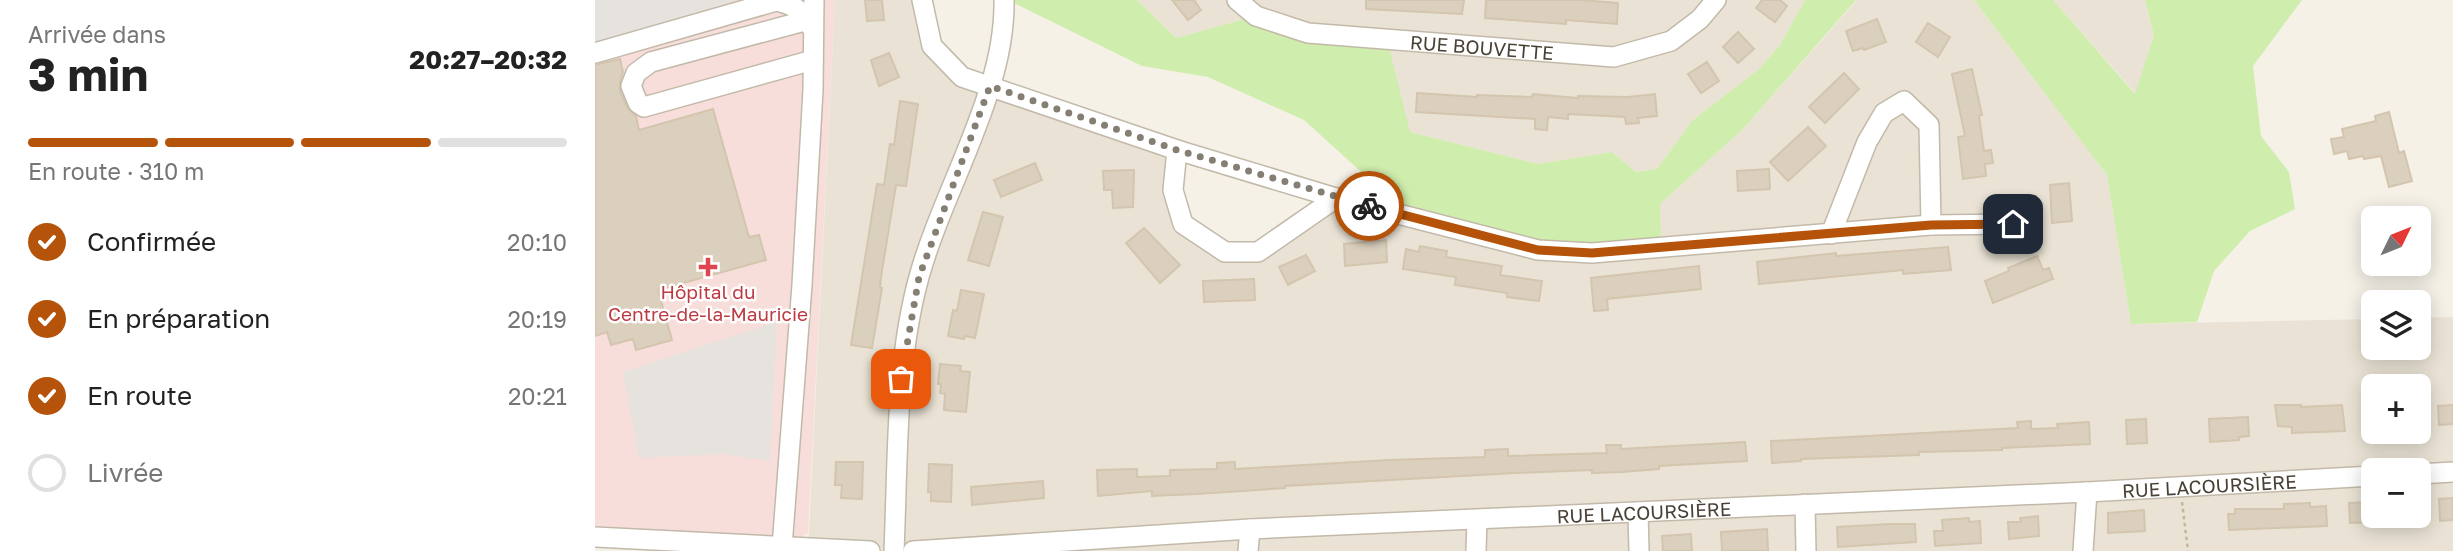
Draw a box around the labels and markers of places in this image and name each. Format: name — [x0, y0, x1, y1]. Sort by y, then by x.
pin — [1983, 194, 2043, 254]
marker: Hôpital du Centre-de-la-Mauricie — [698, 257, 718, 277]
place label: Hôpital du Centre-de-la-Mauricie — [608, 280, 808, 325]
pin — [871, 349, 931, 409]

